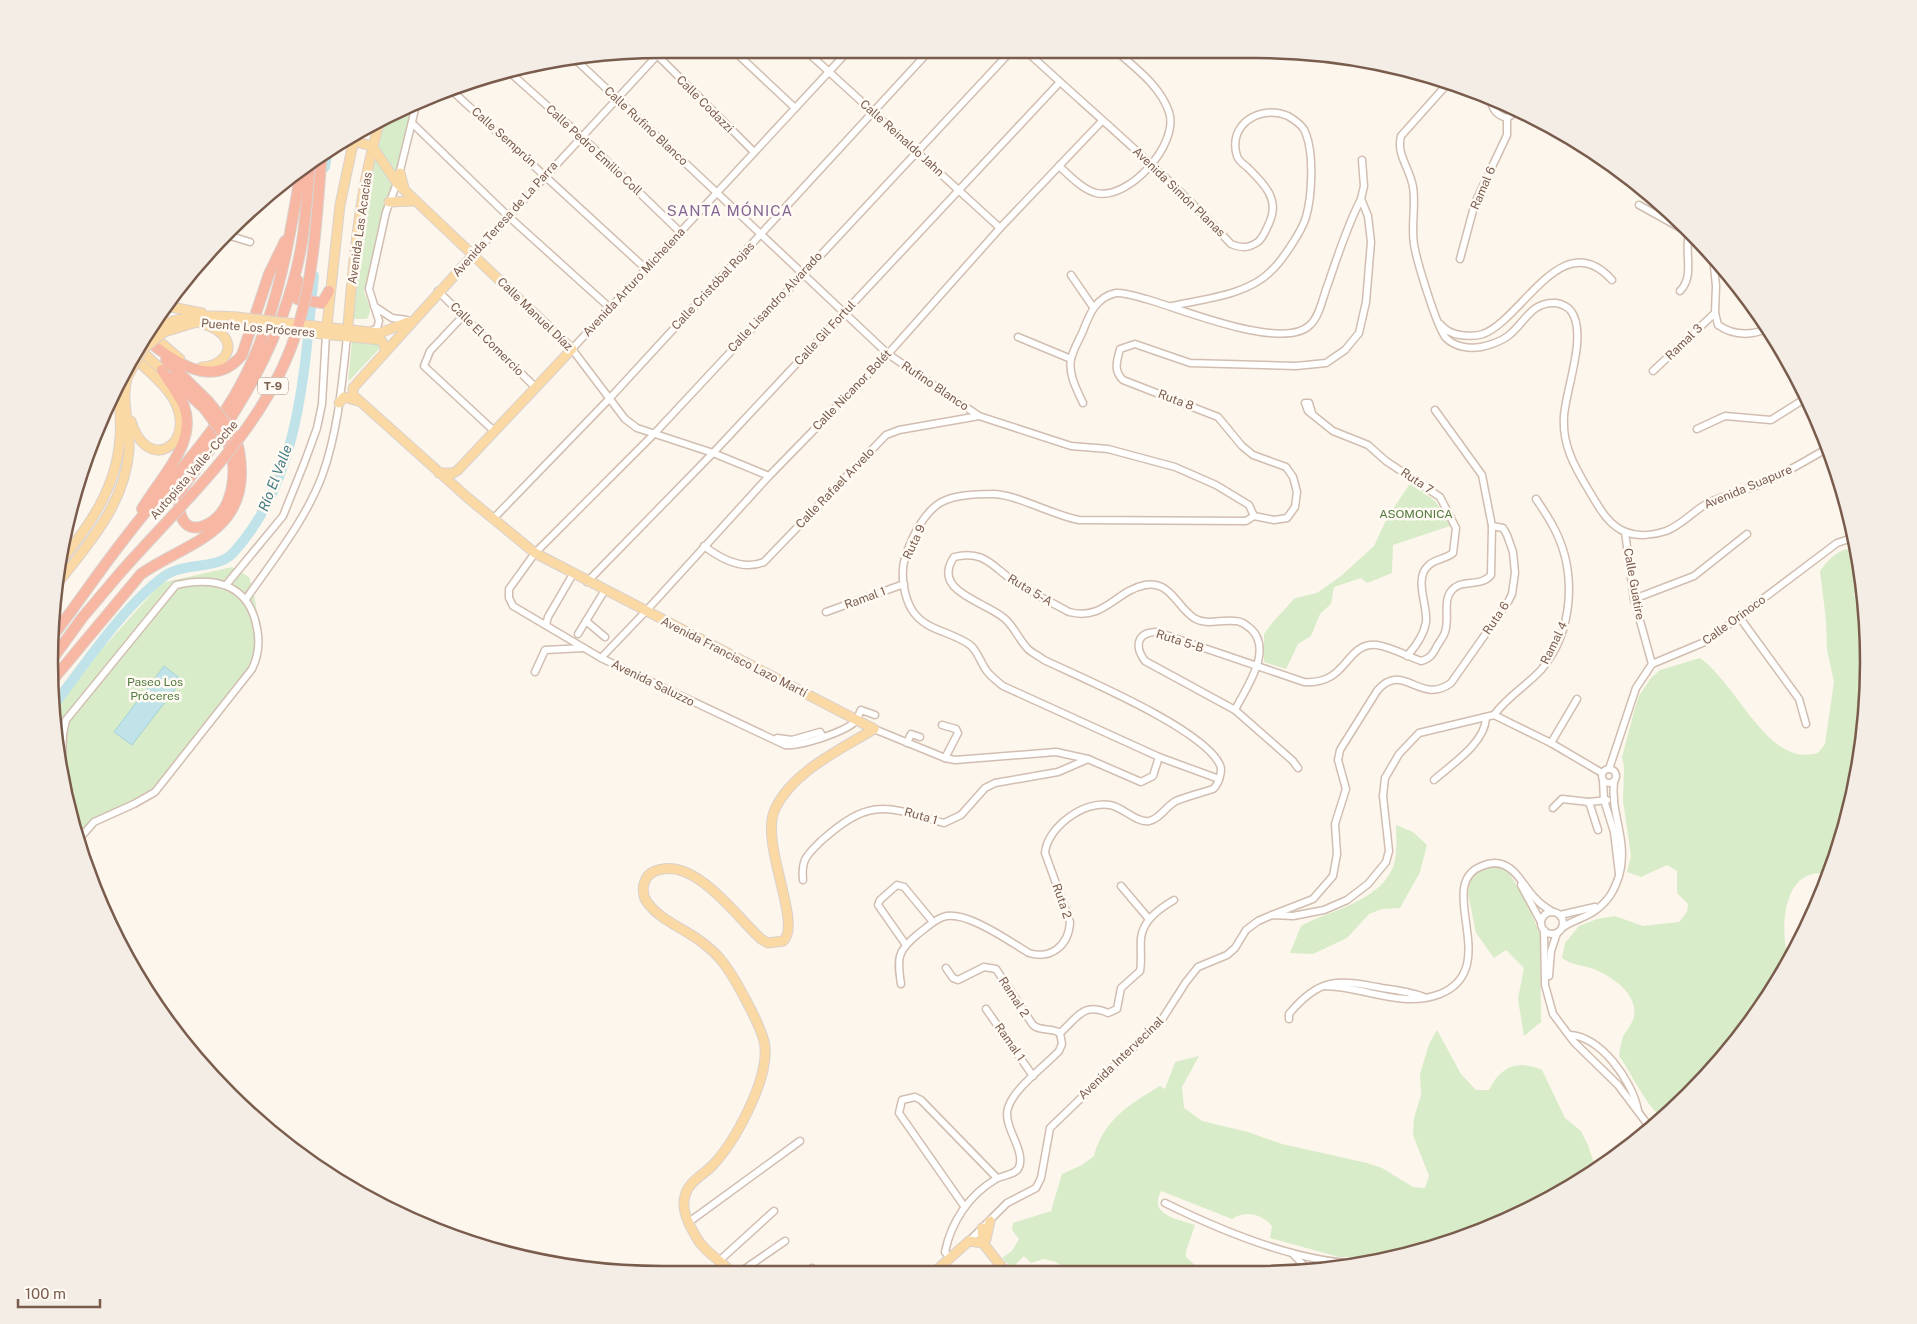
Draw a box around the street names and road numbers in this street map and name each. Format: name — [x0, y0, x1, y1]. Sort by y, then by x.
street label: Calle Codazzi — [674, 73, 736, 135]
street label: Calle Rufino Blanco — [601, 84, 691, 168]
street label: Calle Reinaldo Jahn — [857, 97, 947, 179]
street label: Calle Pedro Emilio Coll — [543, 102, 645, 198]
street label: Calle Semprún — [469, 104, 539, 170]
street label: Avenida Simón Planas — [1130, 144, 1228, 240]
street label: Avenida Teresa de La Parra — [450, 159, 560, 279]
street label: Ramal 6 — [1468, 164, 1498, 212]
street label: Avenida Las Acacias — [345, 171, 375, 285]
street label: Avenida Arturo Michelena — [580, 225, 688, 339]
street label: Calle Cristóbal Rojas — [669, 239, 757, 333]
street label: Calle Lisandro Alvarado — [725, 249, 825, 355]
street label: Calle Manuel Díaz — [494, 274, 576, 354]
street label: Calle Gil Fortul — [792, 298, 859, 368]
street label: Calle El Comercio — [447, 299, 527, 379]
street label: Puente Los Próceres — [200, 316, 316, 340]
street label: Ramal 3 — [1663, 321, 1705, 363]
street label: Calle Nicanor Bolét — [810, 346, 894, 433]
street label: Rufino Blanco — [899, 358, 971, 414]
road number: T-9 — [258, 378, 288, 394]
street label: Ruta 8 — [1156, 387, 1196, 413]
street label: Autopista Valle - Coche — [147, 417, 241, 522]
street label: Calle Rafael Arvelo — [793, 445, 877, 531]
street label: Avenida Suapure — [1702, 462, 1794, 512]
street label: Ruta 7 — [1398, 465, 1436, 497]
street label: Ruta 9 — [900, 522, 928, 562]
street label: Calle Guatire — [1621, 547, 1647, 621]
street label: Ruta 5-A — [1005, 571, 1055, 609]
street label: Ramal 1 — [842, 584, 888, 612]
street label: Calle Orinoco — [1700, 592, 1768, 648]
street label: Ruta 6 — [1480, 599, 1512, 637]
street label: Avenida Francisco Lazo Martí — [659, 614, 810, 700]
street label: Ramal 4 — [1538, 619, 1571, 667]
street label: Ruta 5-B — [1154, 627, 1206, 655]
street label: Avenida Saluzzo — [609, 657, 697, 709]
street label: Ruta 1 — [903, 805, 939, 827]
street label: Ruta 2 — [1049, 882, 1075, 920]
street label: Ramal 2 — [996, 974, 1032, 1020]
street label: Avenida Intervecinal — [1076, 1014, 1167, 1102]
street label: Ramal 1 — [992, 1020, 1028, 1064]

